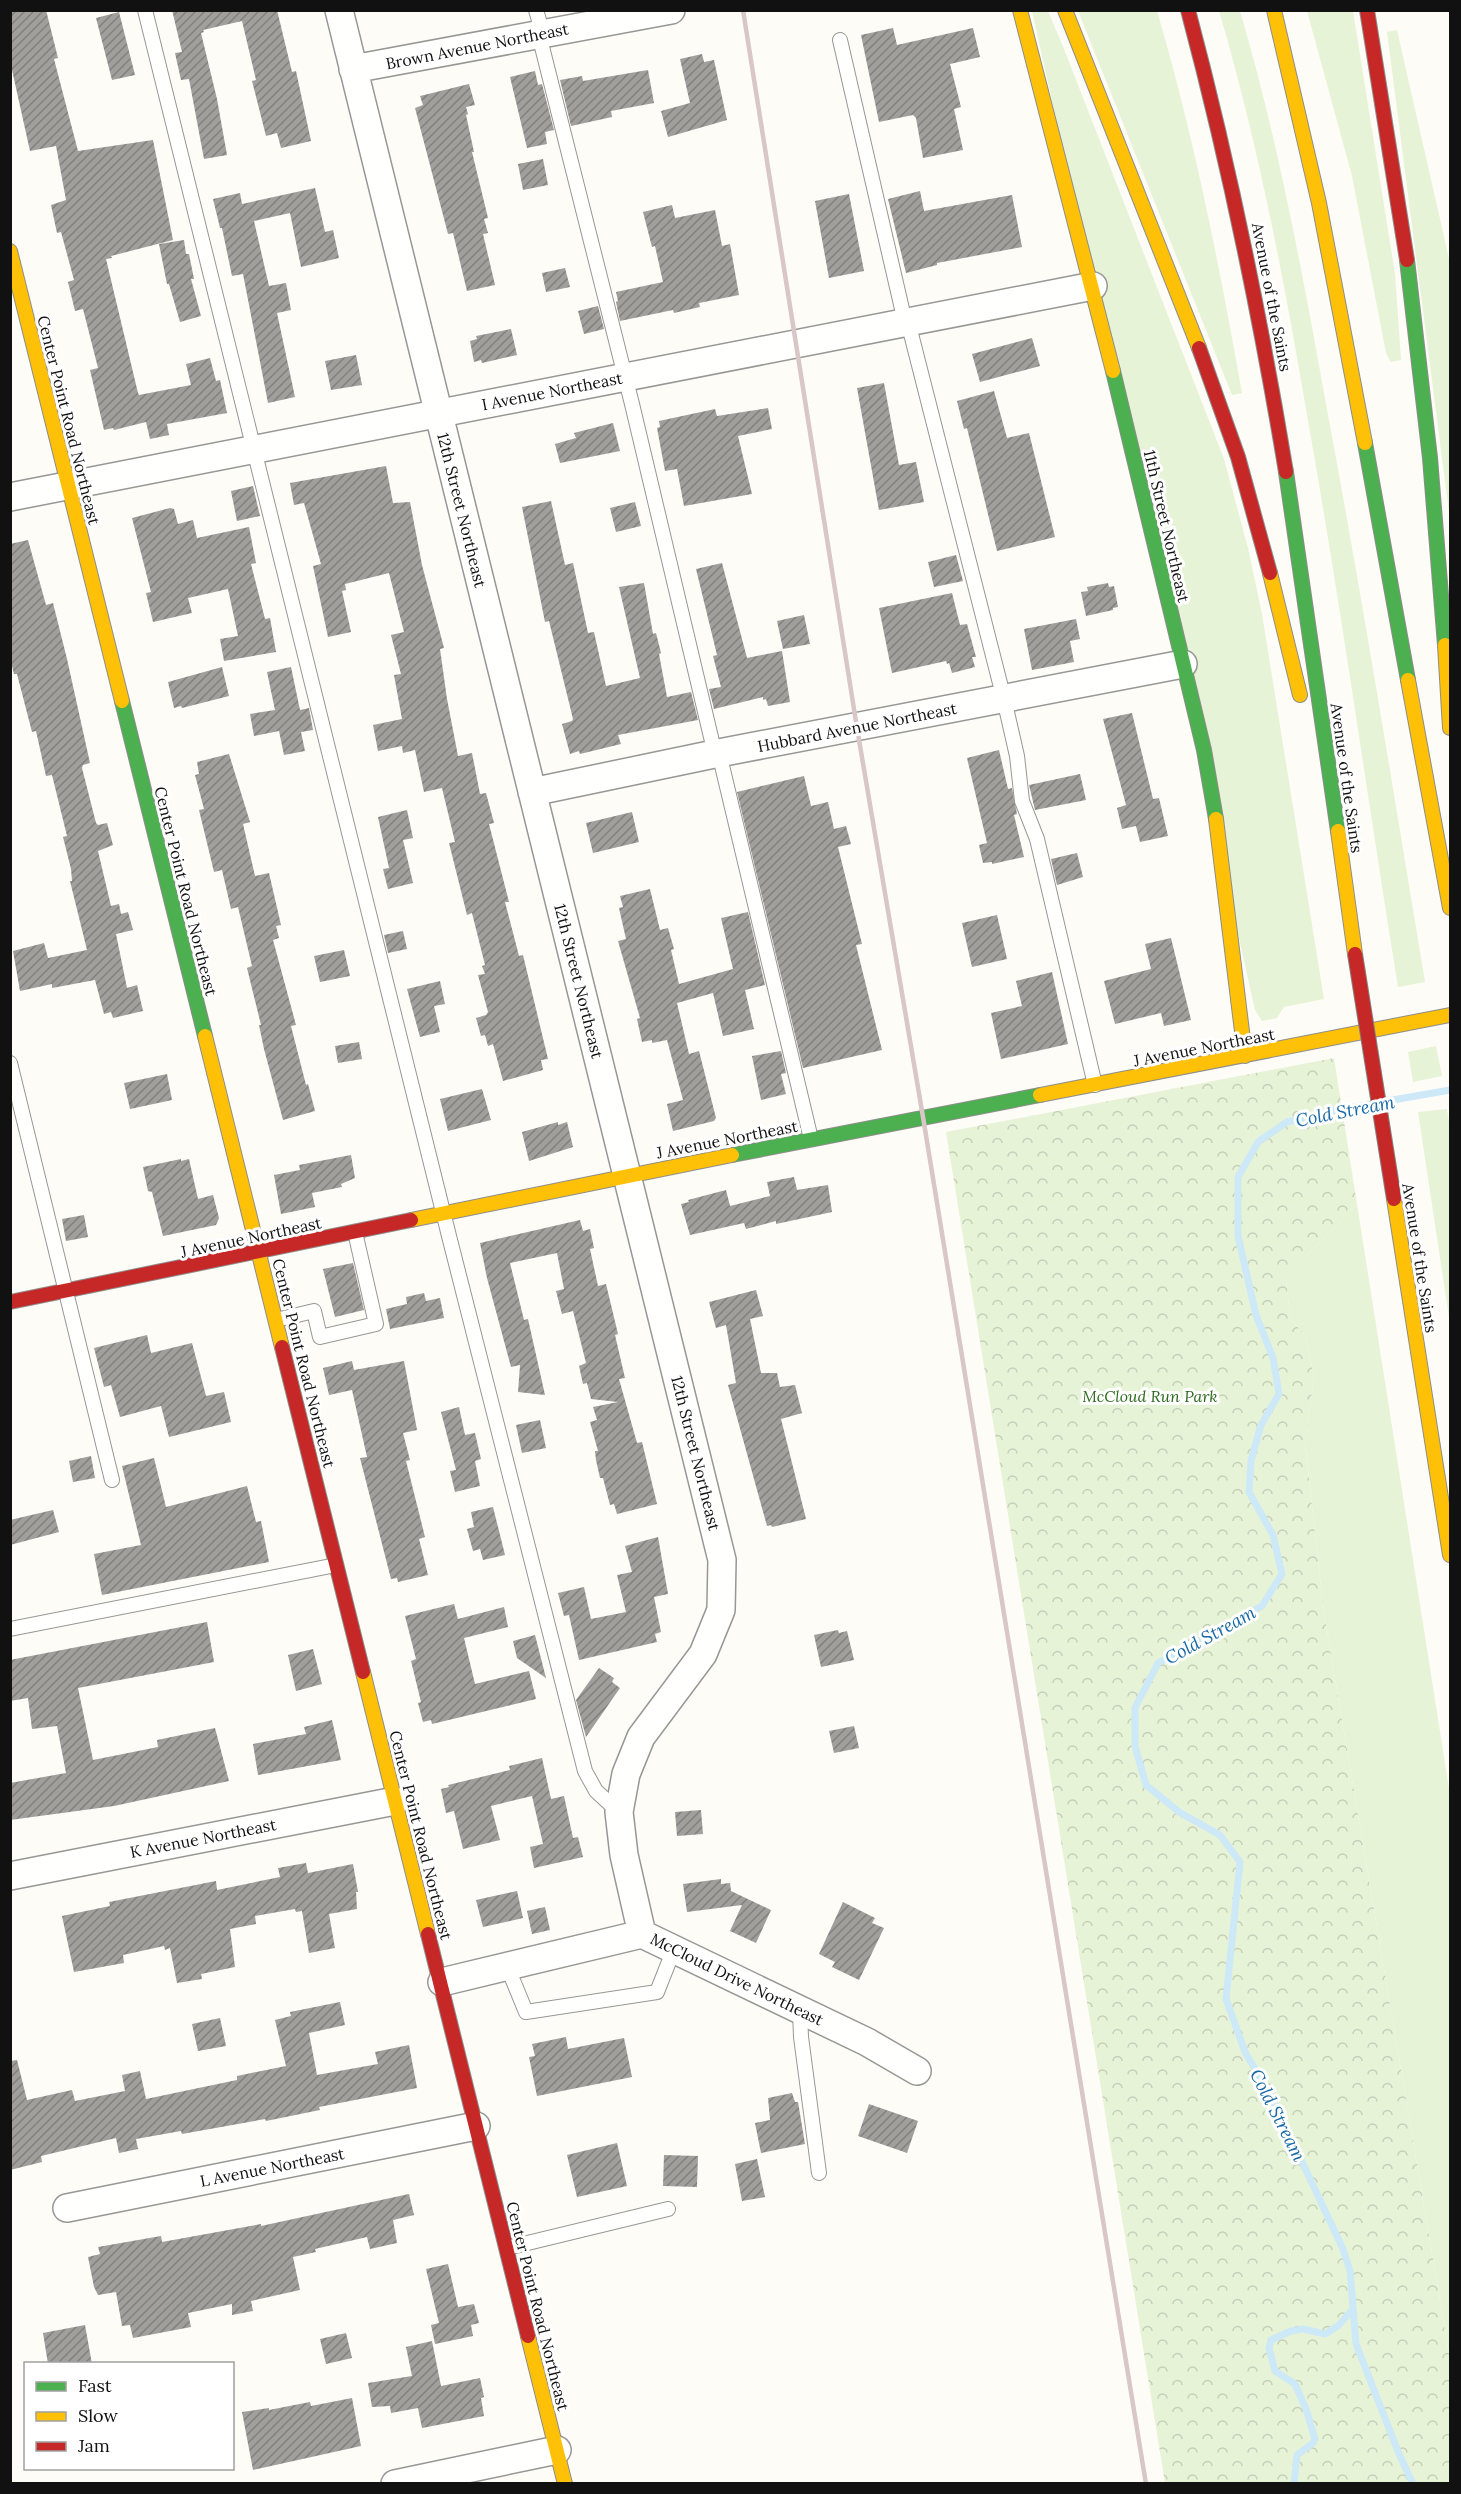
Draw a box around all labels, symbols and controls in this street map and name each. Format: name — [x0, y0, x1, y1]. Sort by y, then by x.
street label: Brown Avenue Northeast — [384, 18, 571, 74]
street label: Avenue of the Saints — [1248, 220, 1296, 373]
street label: Center Point Road Northeast — [33, 313, 105, 527]
street label: I Avenue Northeast — [480, 367, 625, 414]
street label: 12th Street Northeast — [433, 431, 491, 590]
street label: 11th Street Northeast — [1140, 448, 1194, 605]
street label: Hubbard Avenue Northeast — [756, 698, 959, 756]
street label: Avenue of the Saints — [1326, 701, 1367, 854]
street label: Center Point Road Northeast — [150, 784, 222, 998]
street label: 12th Street Northeast — [550, 902, 608, 1061]
street label: J Avenue Northeast — [1131, 1023, 1277, 1071]
water label: Cold Stream — [1293, 1090, 1397, 1132]
street label: J Avenue Northeast — [654, 1115, 800, 1163]
street label: Avenue of the Saints — [1398, 1181, 1442, 1334]
street label: J Avenue Northeast — [178, 1212, 324, 1262]
street label: Center Point Road Northeast — [268, 1256, 340, 1470]
street label: 12th Street Northeast — [667, 1374, 725, 1533]
park label: McCloud Run Park — [1082, 1386, 1218, 1406]
water label: Cold Stream — [1160, 1600, 1260, 1669]
street label: Center Point Road Northeast — [385, 1728, 457, 1942]
street label: K Avenue Northeast — [128, 1814, 279, 1862]
street label: McCloud Drive Northeast — [647, 1928, 828, 2030]
water label: Cold Stream — [1245, 2065, 1311, 2165]
street label: L Avenue Northeast — [198, 2143, 347, 2191]
street label: Center Point Road Northeast — [502, 2199, 574, 2413]
legend — [24, 2362, 234, 2470]
text: Fast — [78, 2374, 112, 2397]
text: Slow — [78, 2404, 118, 2427]
text: Jam — [77, 2434, 110, 2457]

